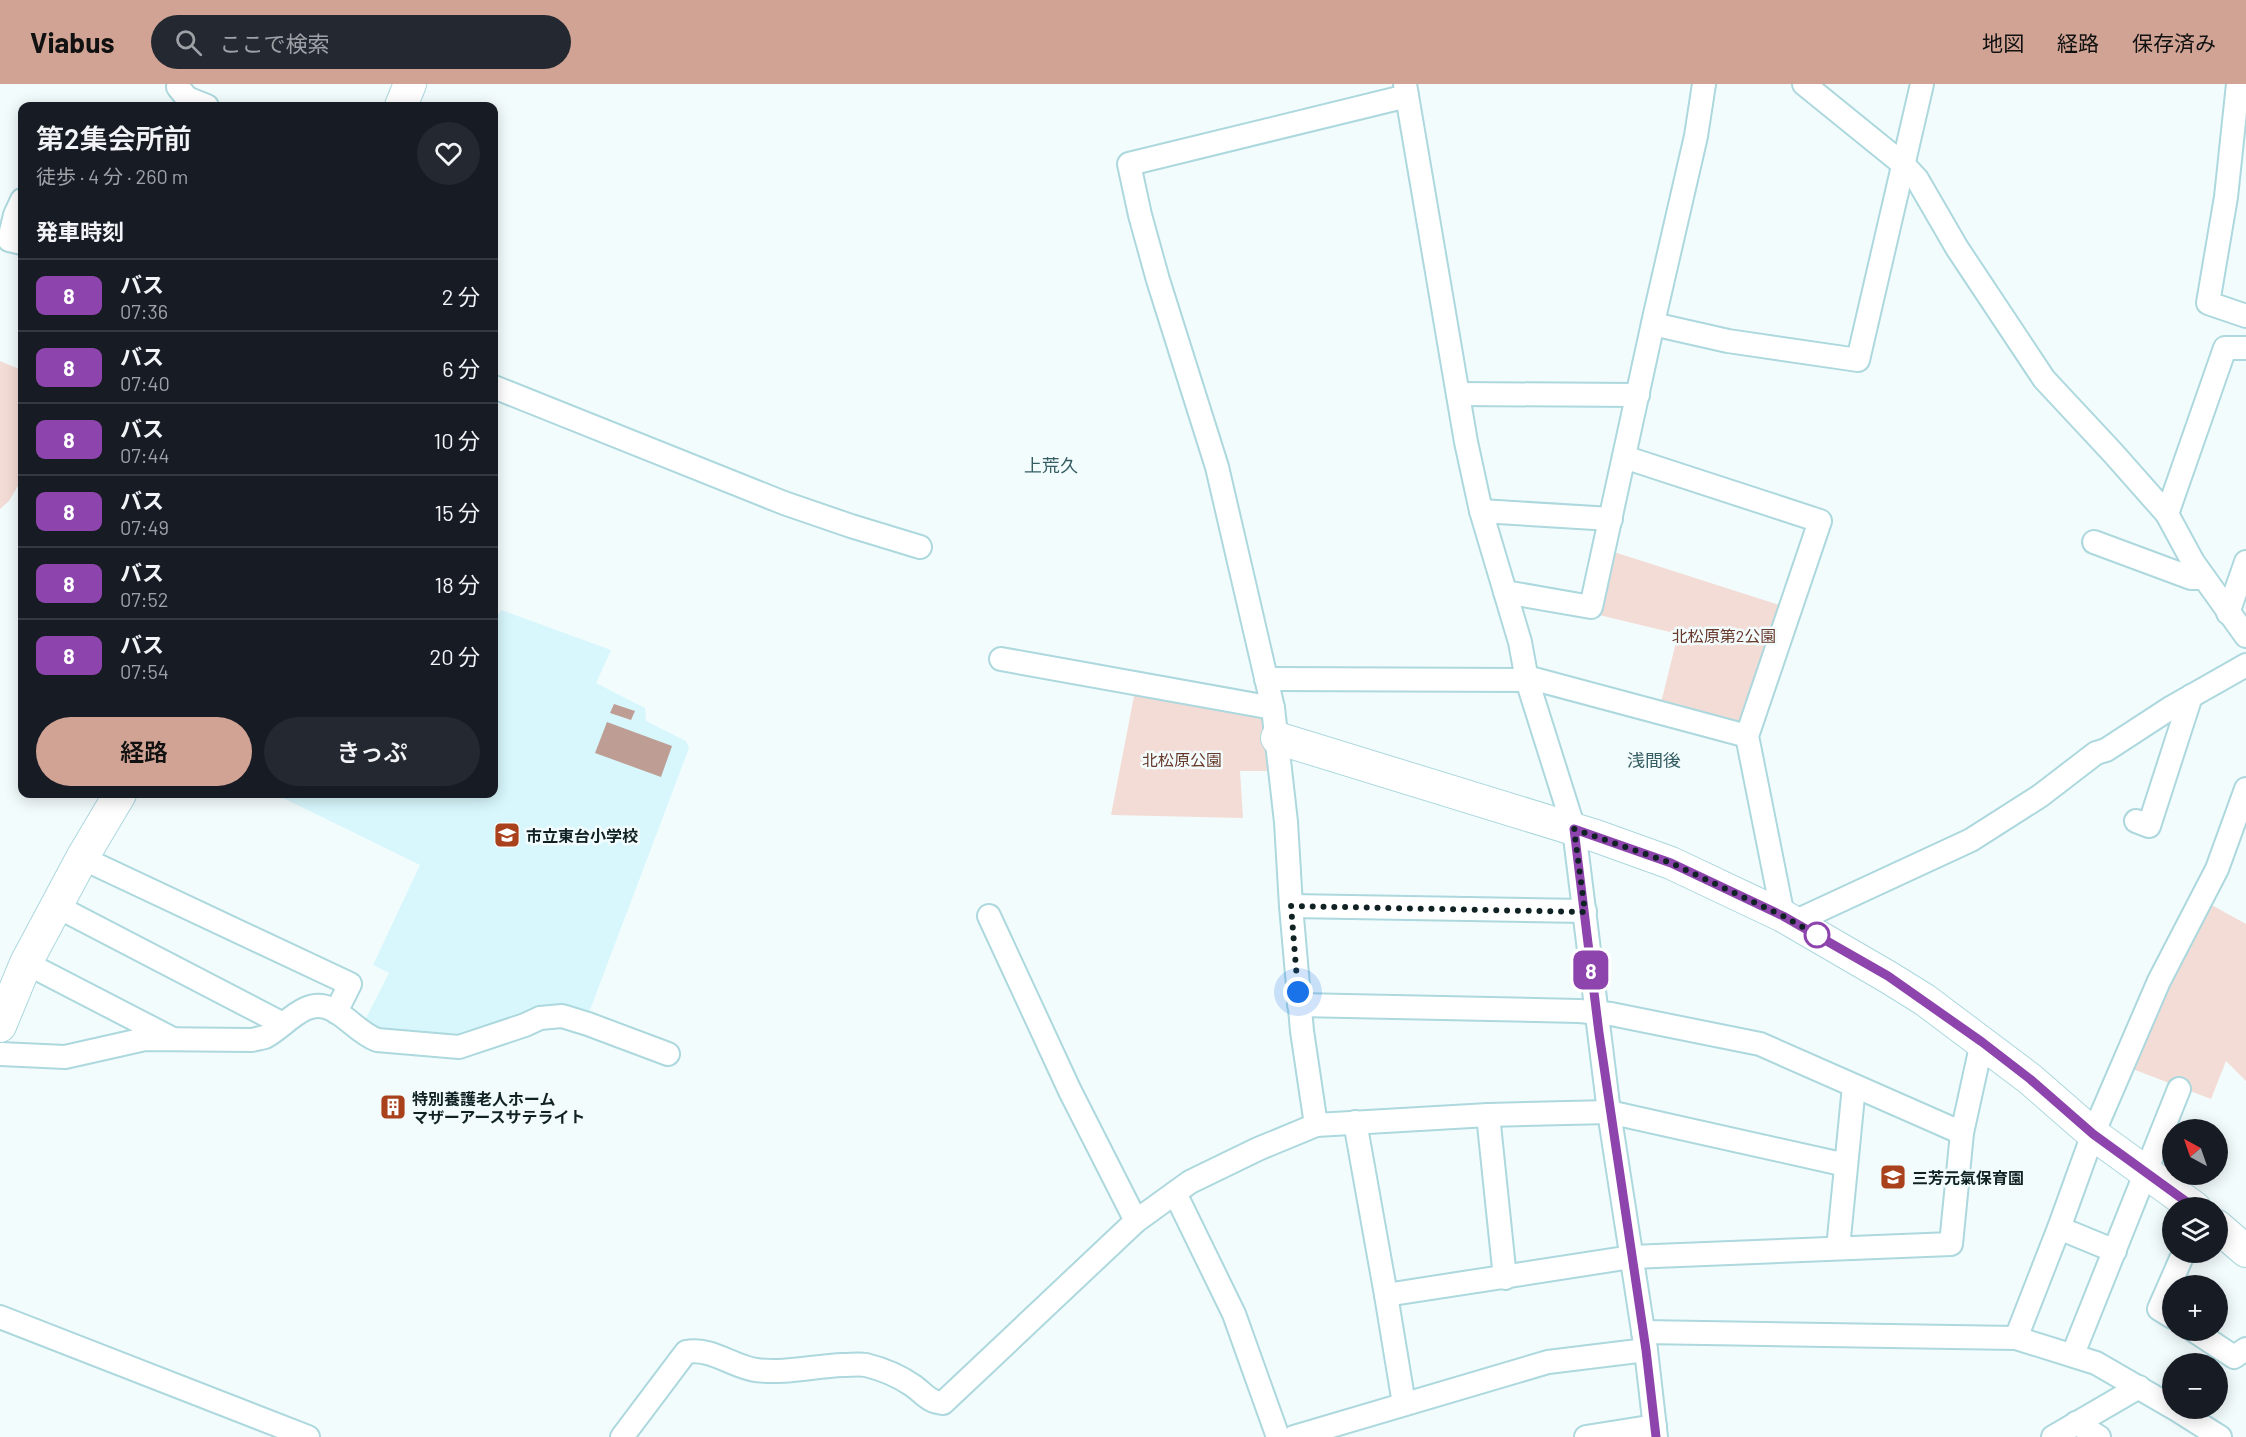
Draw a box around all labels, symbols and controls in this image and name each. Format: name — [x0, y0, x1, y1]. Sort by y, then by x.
search box — [151, 15, 571, 69]
text: Viabus — [30, 25, 115, 59]
icon: search — [172, 26, 205, 59]
text: ここで検索 — [220, 30, 330, 56]
text: 地図 — [1982, 30, 2024, 55]
text: 経路 — [2057, 30, 2099, 55]
text: 保存済み — [2132, 30, 2216, 55]
text: 第2集会所前 — [36, 121, 191, 155]
button: heart — [417, 122, 480, 185]
text: 徒歩 · 4 分 · 260 m — [36, 164, 188, 188]
text: 発車時刻 — [36, 218, 124, 244]
text: バス — [120, 271, 164, 297]
text: 8 — [63, 283, 75, 308]
text: 2 分 — [442, 283, 480, 309]
text: 07:36 — [120, 299, 168, 323]
text: バス — [120, 343, 164, 369]
text: 8 — [63, 355, 75, 380]
text: 6 分 — [442, 355, 480, 381]
text: 07:40 — [120, 371, 170, 395]
text: バス — [120, 415, 164, 441]
text: 8 — [63, 427, 75, 452]
text: 10 分 — [433, 427, 480, 453]
text: 07:44 — [120, 443, 170, 467]
district label: 上荒久 — [1024, 454, 1078, 476]
text: バス — [120, 487, 164, 513]
text: 8 — [63, 499, 75, 524]
text: 15 分 — [435, 499, 480, 525]
text: 07:49 — [120, 515, 169, 539]
text: バス — [120, 559, 164, 585]
text: 8 — [63, 571, 75, 596]
text: 18 分 — [434, 571, 480, 597]
text: 07:52 — [120, 587, 169, 611]
park label: 北松原第2公園 — [1672, 626, 1776, 645]
text: バス — [120, 631, 164, 657]
text: 8 — [63, 643, 75, 668]
text: 20 分 — [429, 643, 480, 669]
text: 07:54 — [120, 659, 169, 683]
button: 経路 — [36, 717, 252, 786]
button: きっぷ — [264, 717, 480, 786]
district label: 浅間後 — [1627, 749, 1681, 771]
park label: 北松原公園 — [1142, 750, 1222, 769]
school or university icon: 市立東台小学校 — [492, 820, 522, 850]
place label: 市立東台小学校 — [526, 826, 638, 845]
unlabelled marker — [1804, 922, 1830, 948]
line badge: 8 — [1572, 950, 1610, 990]
text: 8 — [1585, 958, 1597, 983]
your location — [1283, 977, 1313, 1007]
place label: 特別養護老人ホーム マザーアースサテライト — [412, 1089, 586, 1126]
building icon: 特別養護老人ホーム マザーアースサテライト — [378, 1092, 408, 1122]
north arrow — [2162, 1119, 2228, 1185]
map controls — [2162, 1119, 2228, 1419]
school or university icon: 三芳元氣保育園 — [1878, 1162, 1908, 1192]
place label: 三芳元氣保育園 — [1912, 1168, 2024, 1187]
button: layers — [2162, 1197, 2228, 1263]
button: + — [2162, 1275, 2228, 1341]
button: − — [2162, 1353, 2228, 1419]

